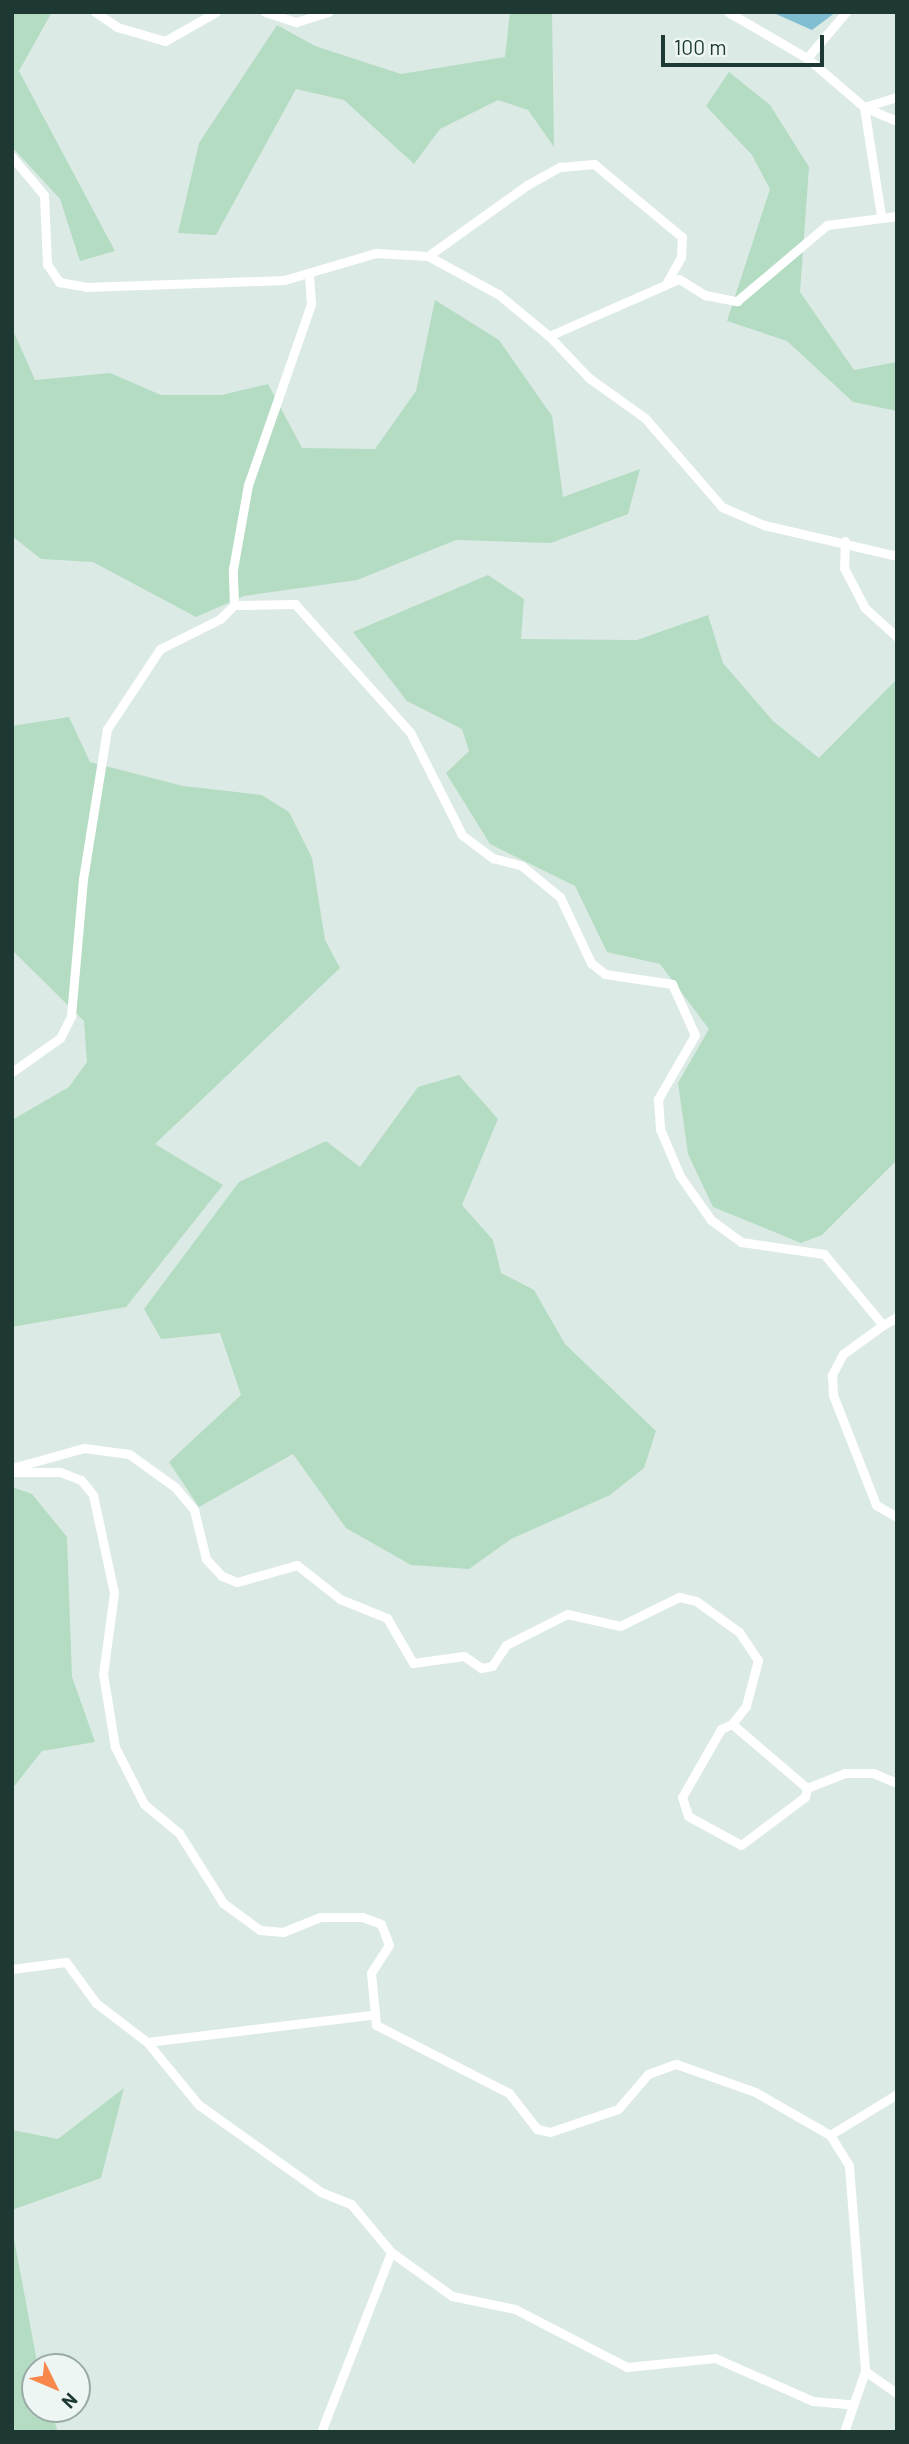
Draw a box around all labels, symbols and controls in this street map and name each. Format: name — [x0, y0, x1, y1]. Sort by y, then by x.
scale bar — [664, 21, 827, 65]
text: 100 m — [674, 34, 727, 59]
north arrow — [21, 2353, 91, 2423]
text: N — [58, 2389, 83, 2414]

